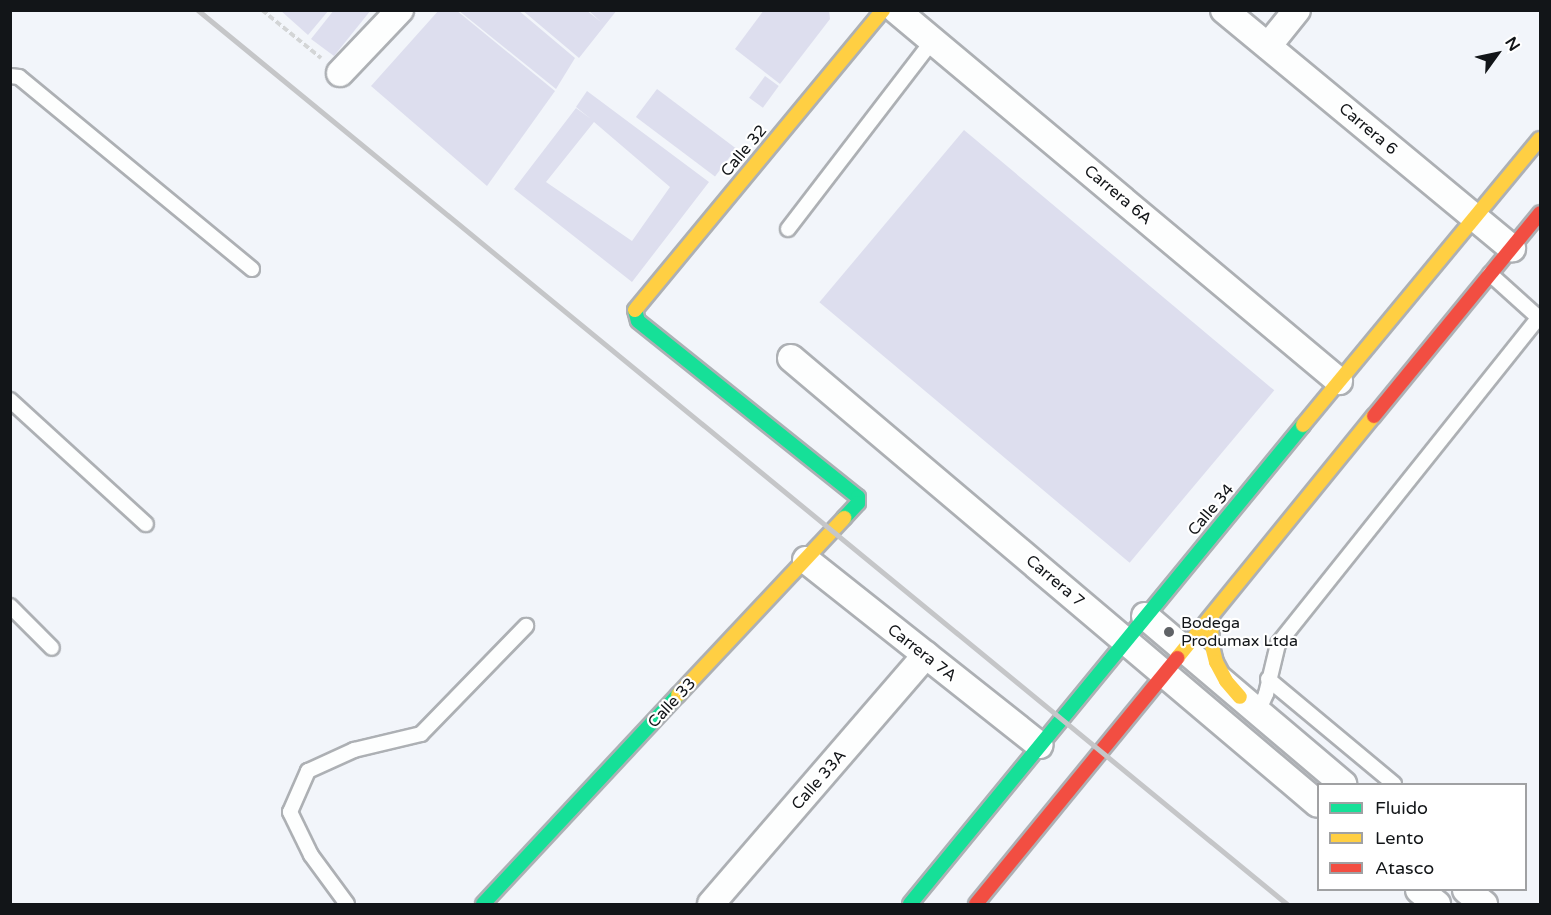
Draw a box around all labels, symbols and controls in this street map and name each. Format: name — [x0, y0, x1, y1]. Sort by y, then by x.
north arrow — [1467, 24, 1527, 84]
text: N — [1500, 33, 1524, 55]
street label: Carrera 6 — [1335, 99, 1401, 159]
street label: Calle 32 — [717, 121, 771, 181]
street label: Carrera 6A — [1080, 161, 1156, 229]
street label: Calle 34 — [1184, 480, 1238, 540]
street label: Carrera 7 — [1022, 551, 1088, 611]
place label: Bodega Produmax Ltda — [1181, 613, 1298, 651]
street label: Carrera 7A — [884, 620, 960, 686]
marker: Bodega Produmax Ltda — [1162, 625, 1176, 639]
street label: Calle 33 — [644, 674, 700, 732]
street label: Calle 33A — [788, 746, 850, 814]
legend — [1317, 783, 1527, 891]
text: Fluido — [1375, 797, 1428, 819]
text: Lento — [1375, 827, 1424, 849]
text: Atasco — [1375, 857, 1434, 879]

